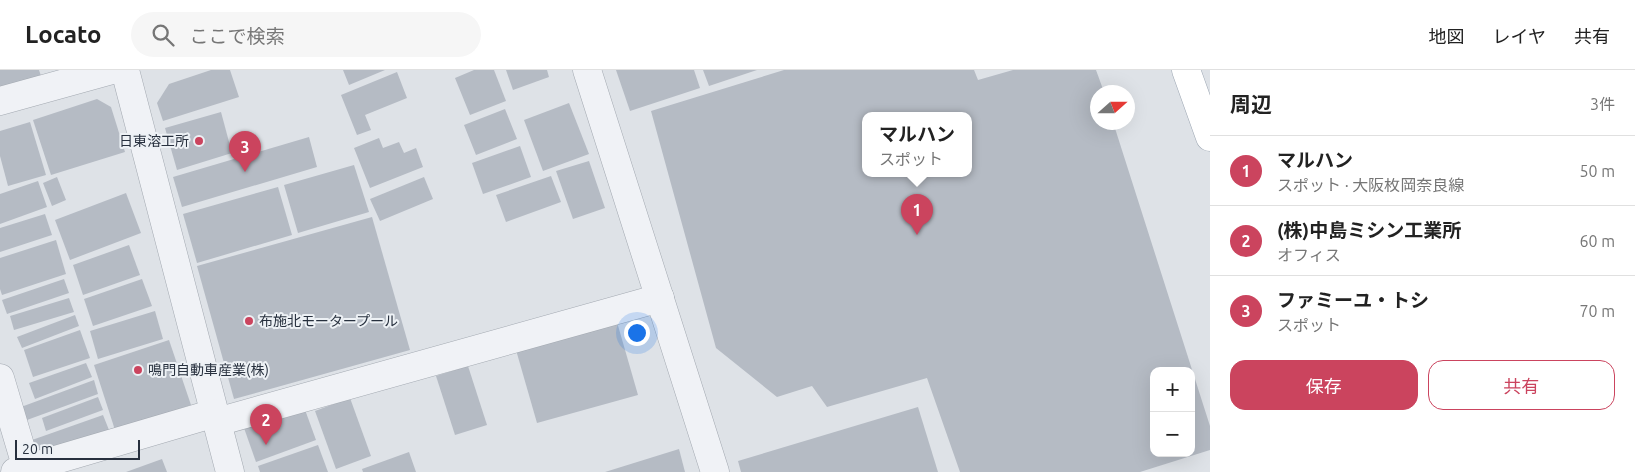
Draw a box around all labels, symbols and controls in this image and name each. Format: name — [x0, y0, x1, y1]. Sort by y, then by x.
search box — [131, 12, 481, 57]
text: Locato — [25, 21, 101, 48]
icon: search — [149, 21, 177, 49]
text: ここで検索 — [189, 25, 284, 47]
text: 地図 — [1429, 26, 1465, 46]
text: レイヤ — [1493, 26, 1546, 46]
text: 共有 — [1574, 26, 1610, 46]
north arrow — [1090, 85, 1135, 130]
text: 周辺 — [1230, 92, 1272, 116]
text: 3件 — [1590, 95, 1615, 113]
popup — [862, 112, 972, 177]
text: マルハン — [879, 123, 955, 145]
pin: 3 — [229, 131, 261, 172]
place label: 日東溶工所 — [119, 133, 189, 149]
marker: 日東溶工所 — [193, 135, 205, 147]
text: マルハン — [1277, 149, 1353, 171]
text: スポット — [879, 150, 943, 168]
text: 1 — [1241, 162, 1251, 180]
text: 50 m — [1579, 162, 1615, 180]
text: スポット · 大阪枚岡奈良線 — [1277, 176, 1464, 194]
pin: 1 — [901, 194, 933, 235]
text: (株)中島ミシン工業所 — [1277, 219, 1461, 241]
text: 2 — [1241, 232, 1251, 250]
text: 60 m — [1579, 232, 1615, 250]
text: オフィス — [1277, 246, 1341, 264]
text: ファミーユ・トシ — [1277, 289, 1429, 311]
text: 3 — [1241, 302, 1251, 320]
text: 70 m — [1579, 302, 1615, 320]
place label: 布施北モータープール — [259, 313, 398, 329]
marker: 布施北モータープール — [243, 315, 255, 327]
text: スポット — [1277, 316, 1341, 334]
your location — [624, 320, 650, 346]
button: 保存 — [1230, 360, 1418, 410]
button: 共有 — [1428, 360, 1615, 410]
place label: 鳴門自動車産業(株) — [148, 362, 269, 378]
marker: 鳴門自動車産業(株) — [132, 364, 144, 376]
map controls — [1150, 367, 1195, 457]
button: + — [1150, 367, 1195, 412]
pin: 2 — [250, 404, 282, 445]
button: − — [1150, 412, 1195, 457]
scale bar — [15, 437, 140, 460]
text: 20 m — [22, 441, 53, 457]

